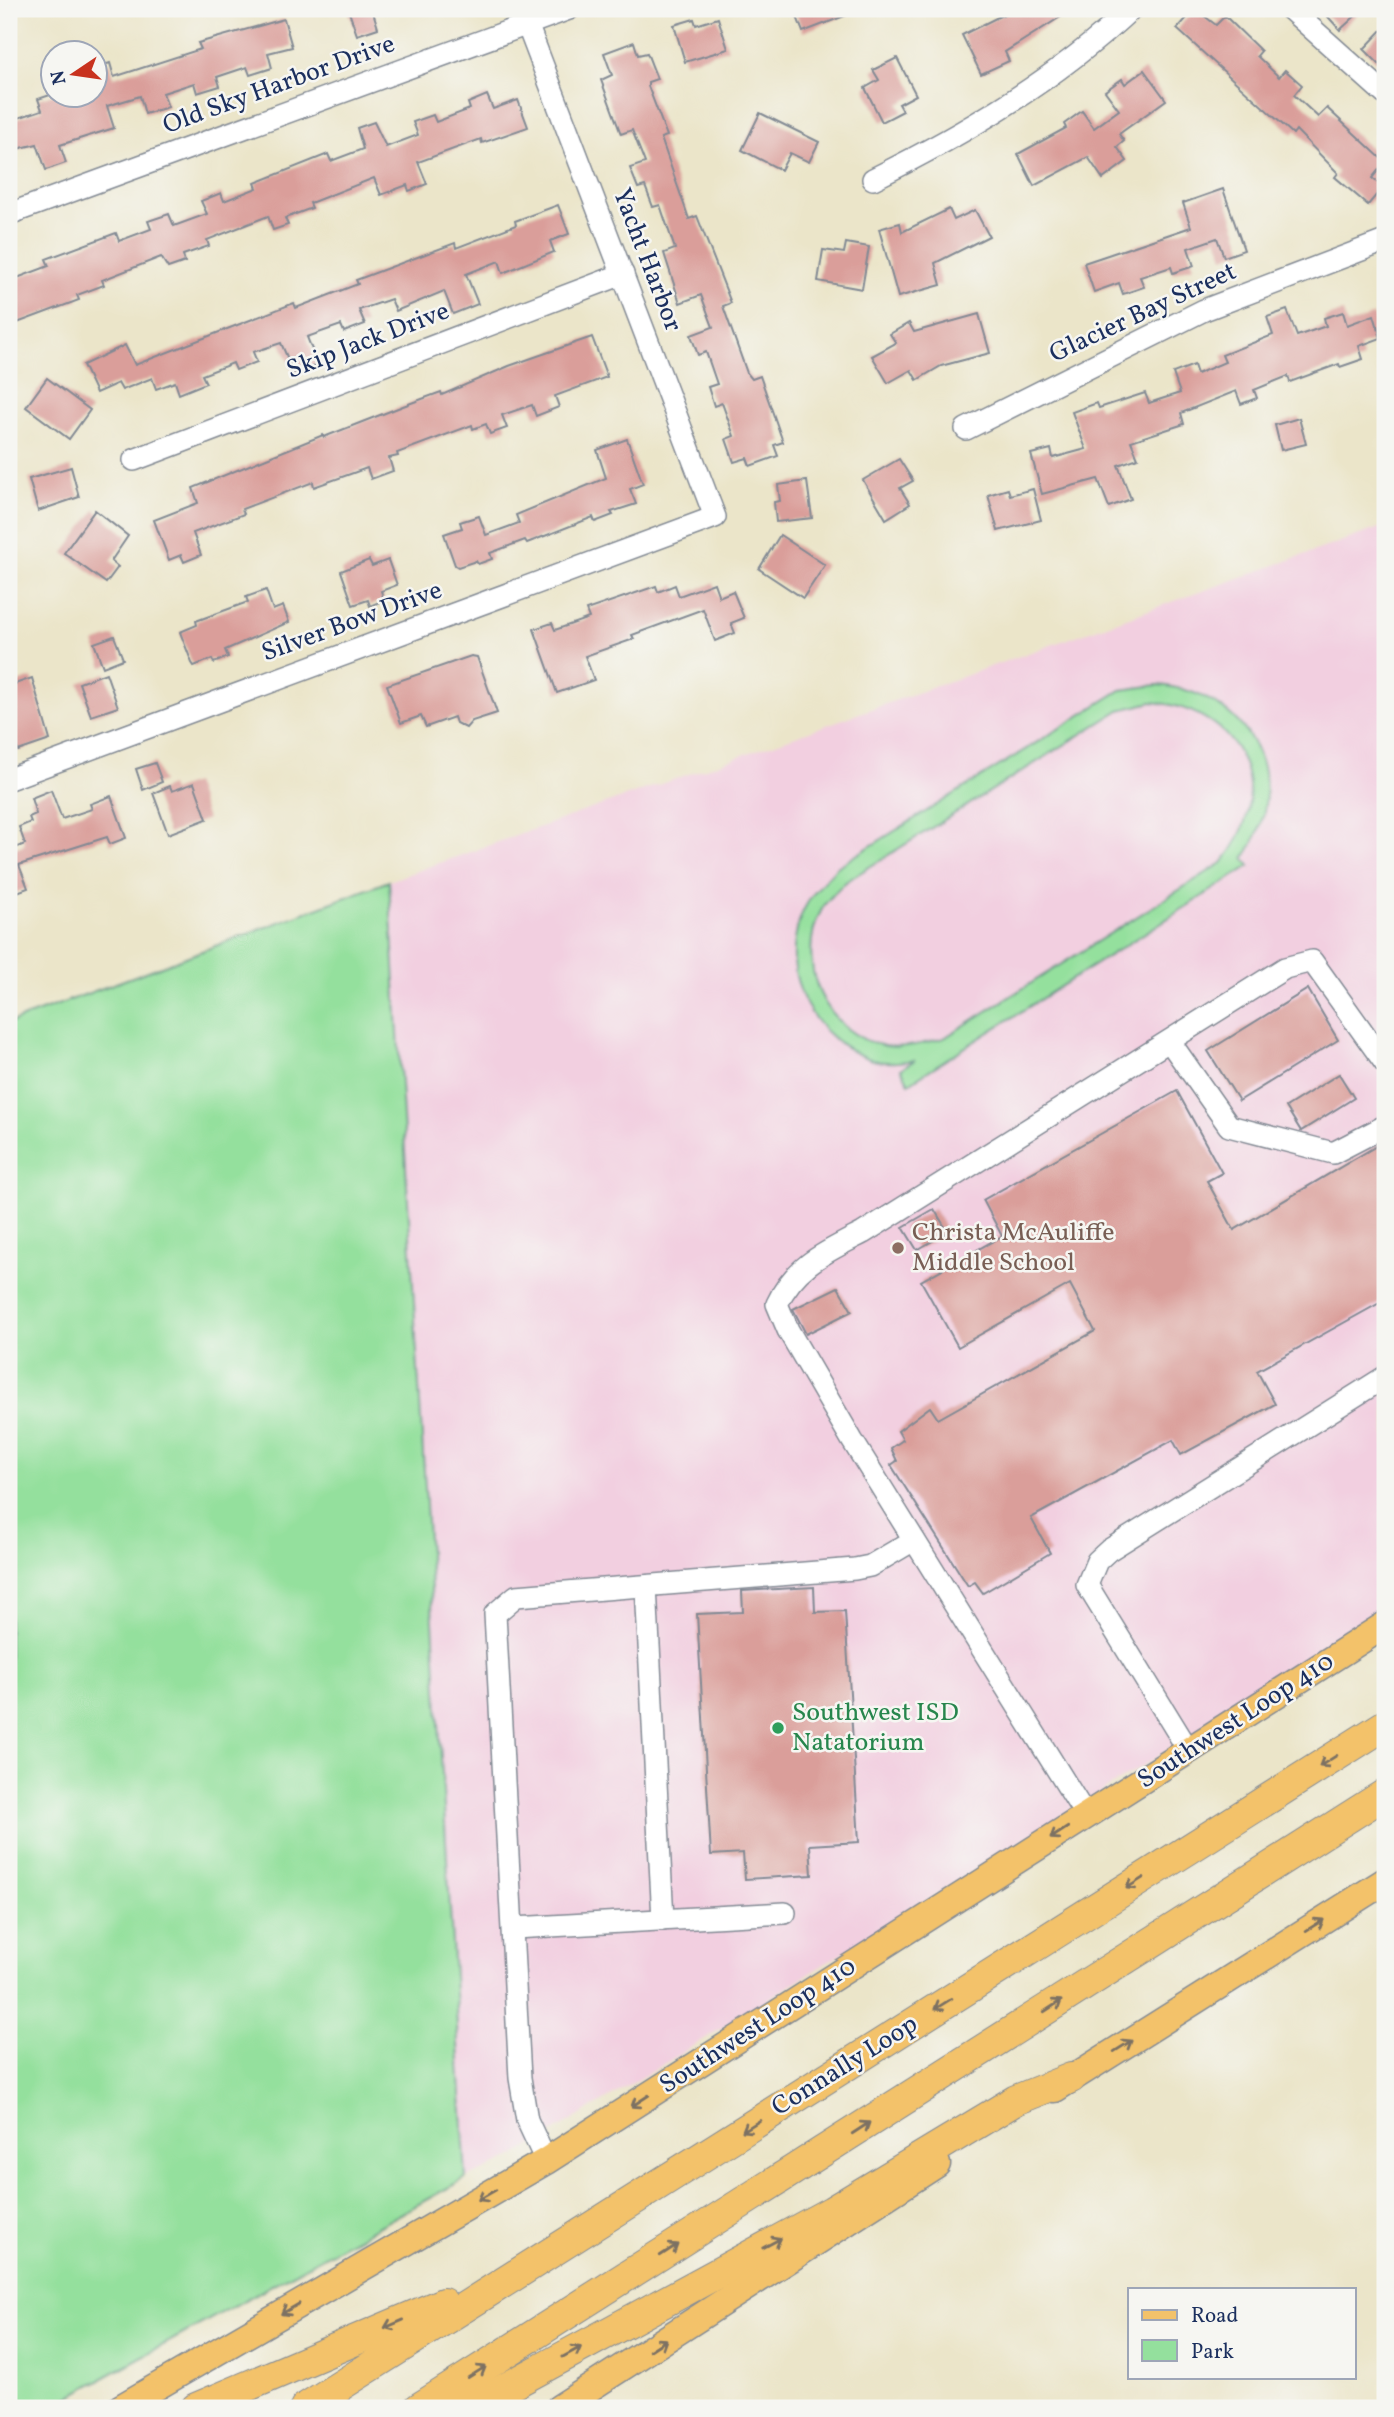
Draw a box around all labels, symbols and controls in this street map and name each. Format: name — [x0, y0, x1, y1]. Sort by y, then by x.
street label: Old Sky Harbor Drive — [158, 26, 400, 144]
north arrow — [38, 38, 108, 108]
text: N — [45, 68, 74, 87]
street label: Yacht Harbor — [603, 183, 691, 337]
street label: Glacier Bay Street — [1044, 254, 1242, 372]
street label: Skip Jack Drive — [281, 293, 455, 389]
street label: Silver Bow Drive — [257, 573, 447, 671]
place label: Christa McAuliffe Middle School — [912, 1215, 1115, 1281]
marker: Christa McAuliffe Middle School — [890, 1240, 906, 1256]
street label: Southwest Loop 410 — [1131, 1644, 1341, 1798]
place label: Southwest ISD Natatorium — [792, 1695, 959, 1761]
marker: Southwest ISD Natatorium — [770, 1720, 786, 1736]
one-way arrow — [1318, 1754, 1338, 1768]
one-way arrow — [1050, 1827, 1070, 1841]
one-way arrow — [1126, 1876, 1146, 1890]
one-way arrow — [1305, 1917, 1325, 1931]
street label: Southwest Loop 410 — [653, 1949, 863, 2103]
one-way arrow — [934, 1997, 953, 2012]
one-way arrow — [1043, 1998, 1062, 2013]
street label: Connally Loop — [765, 2007, 925, 2125]
one-way arrow — [1112, 2039, 1132, 2053]
one-way arrow — [631, 2094, 651, 2108]
one-way arrow — [741, 2119, 761, 2133]
one-way arrow — [851, 2121, 870, 2135]
one-way arrow — [477, 2188, 497, 2202]
one-way arrow — [761, 2236, 781, 2250]
one-way arrow — [659, 2243, 679, 2257]
legend — [1128, 2288, 1356, 2378]
text: Road — [1191, 2302, 1238, 2331]
one-way arrow — [280, 2303, 300, 2317]
one-way arrow — [384, 2318, 405, 2331]
one-way arrow — [648, 2337, 667, 2352]
text: Park — [1191, 2338, 1234, 2367]
one-way arrow — [561, 2345, 581, 2359]
one-way arrow — [467, 2365, 486, 2380]

